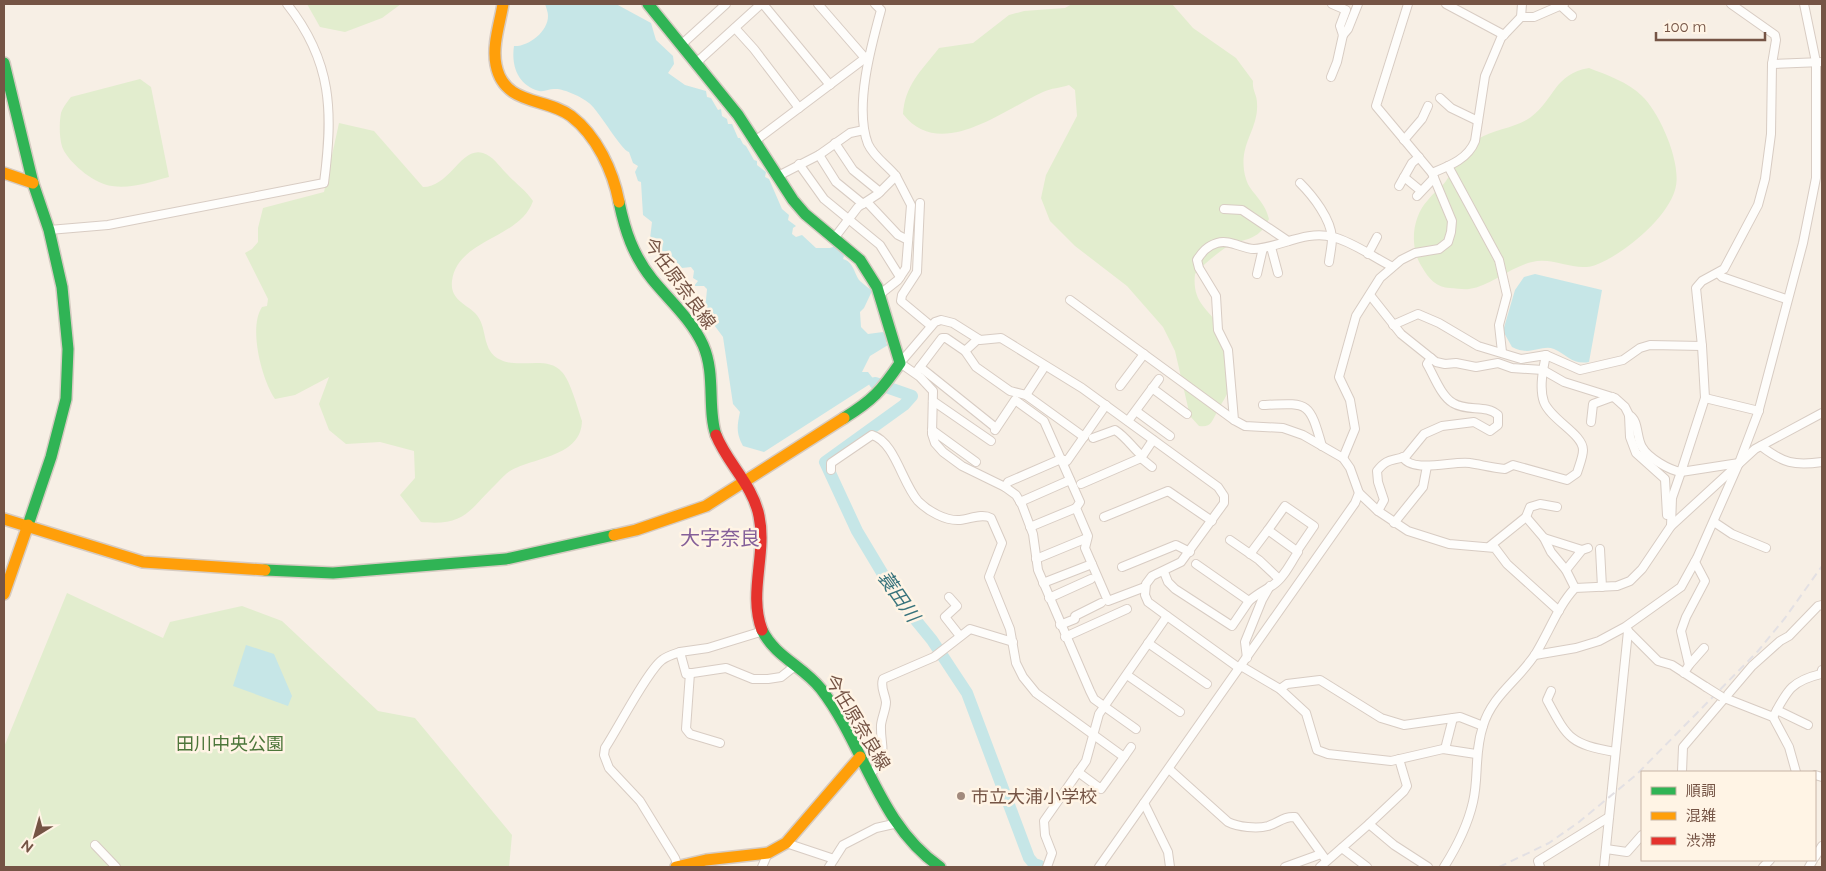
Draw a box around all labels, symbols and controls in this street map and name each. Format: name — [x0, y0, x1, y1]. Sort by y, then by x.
scale bar — [1656, 10, 1765, 42]
text: 100 m — [1664, 18, 1706, 36]
street label: 今任原奈良線 — [640, 233, 720, 333]
district label: 大字奈良 — [680, 526, 760, 550]
water label: 蓑田川 — [874, 566, 926, 627]
street label: 今任原奈良線 — [821, 670, 895, 774]
park label: 田川中央公園 — [176, 733, 284, 754]
legend — [1641, 771, 1816, 861]
text: 順調 — [1686, 782, 1716, 800]
place label: 市立大浦小学校 — [971, 786, 1097, 807]
marker: 市立大浦小学校 — [955, 790, 967, 802]
text: 混雑 — [1686, 807, 1716, 825]
north arrow — [10, 811, 60, 861]
text: 渋滞 — [1686, 832, 1716, 850]
text: N — [18, 837, 36, 856]

